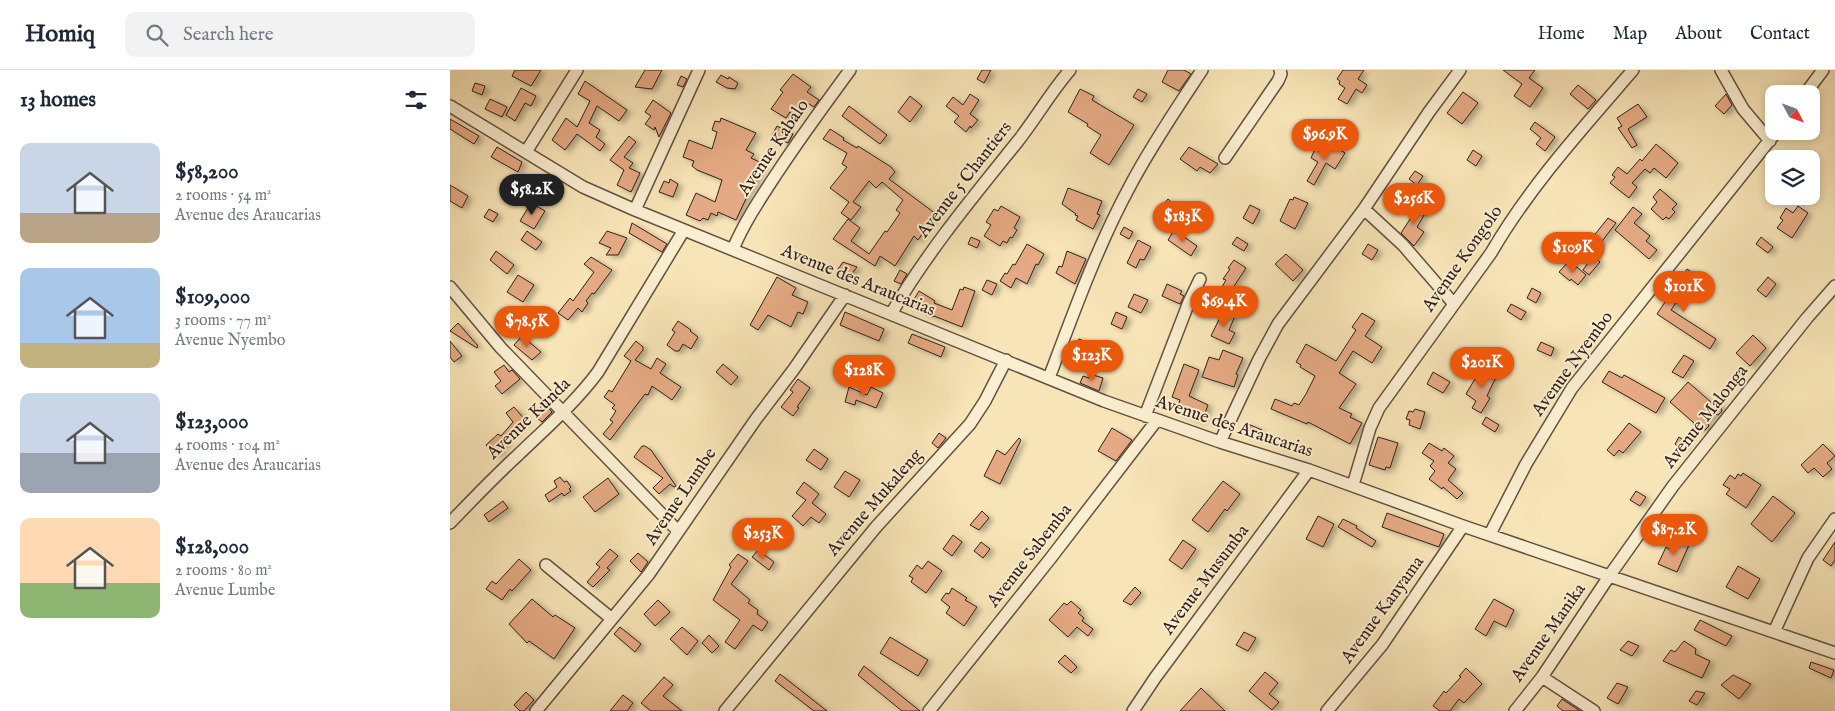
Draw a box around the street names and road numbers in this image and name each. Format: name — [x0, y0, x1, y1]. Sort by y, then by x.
street label: Avenue Kabalo — [733, 95, 815, 202]
street label: Avenue 5 Chantiers — [912, 117, 1018, 244]
street label: Avenue Kongolo — [1417, 201, 1508, 318]
street label: Avenue des Araucarias — [777, 239, 938, 322]
street label: Avenue Nyembo — [1527, 307, 1619, 422]
street label: Avenue Malonga — [1658, 360, 1754, 474]
street label: Avenue Kunda — [481, 373, 576, 466]
street label: Avenue des Araucarias — [1152, 390, 1316, 463]
street label: Avenue Lumbe — [639, 444, 722, 551]
street label: Avenue Mukaleng — [821, 444, 928, 562]
street label: Avenue Sabemba — [982, 499, 1078, 613]
street label: Avenue Musumba — [1157, 520, 1255, 640]
street label: Avenue Kanyama — [1336, 552, 1430, 669]
street label: Avenue Manika — [1506, 579, 1592, 688]

